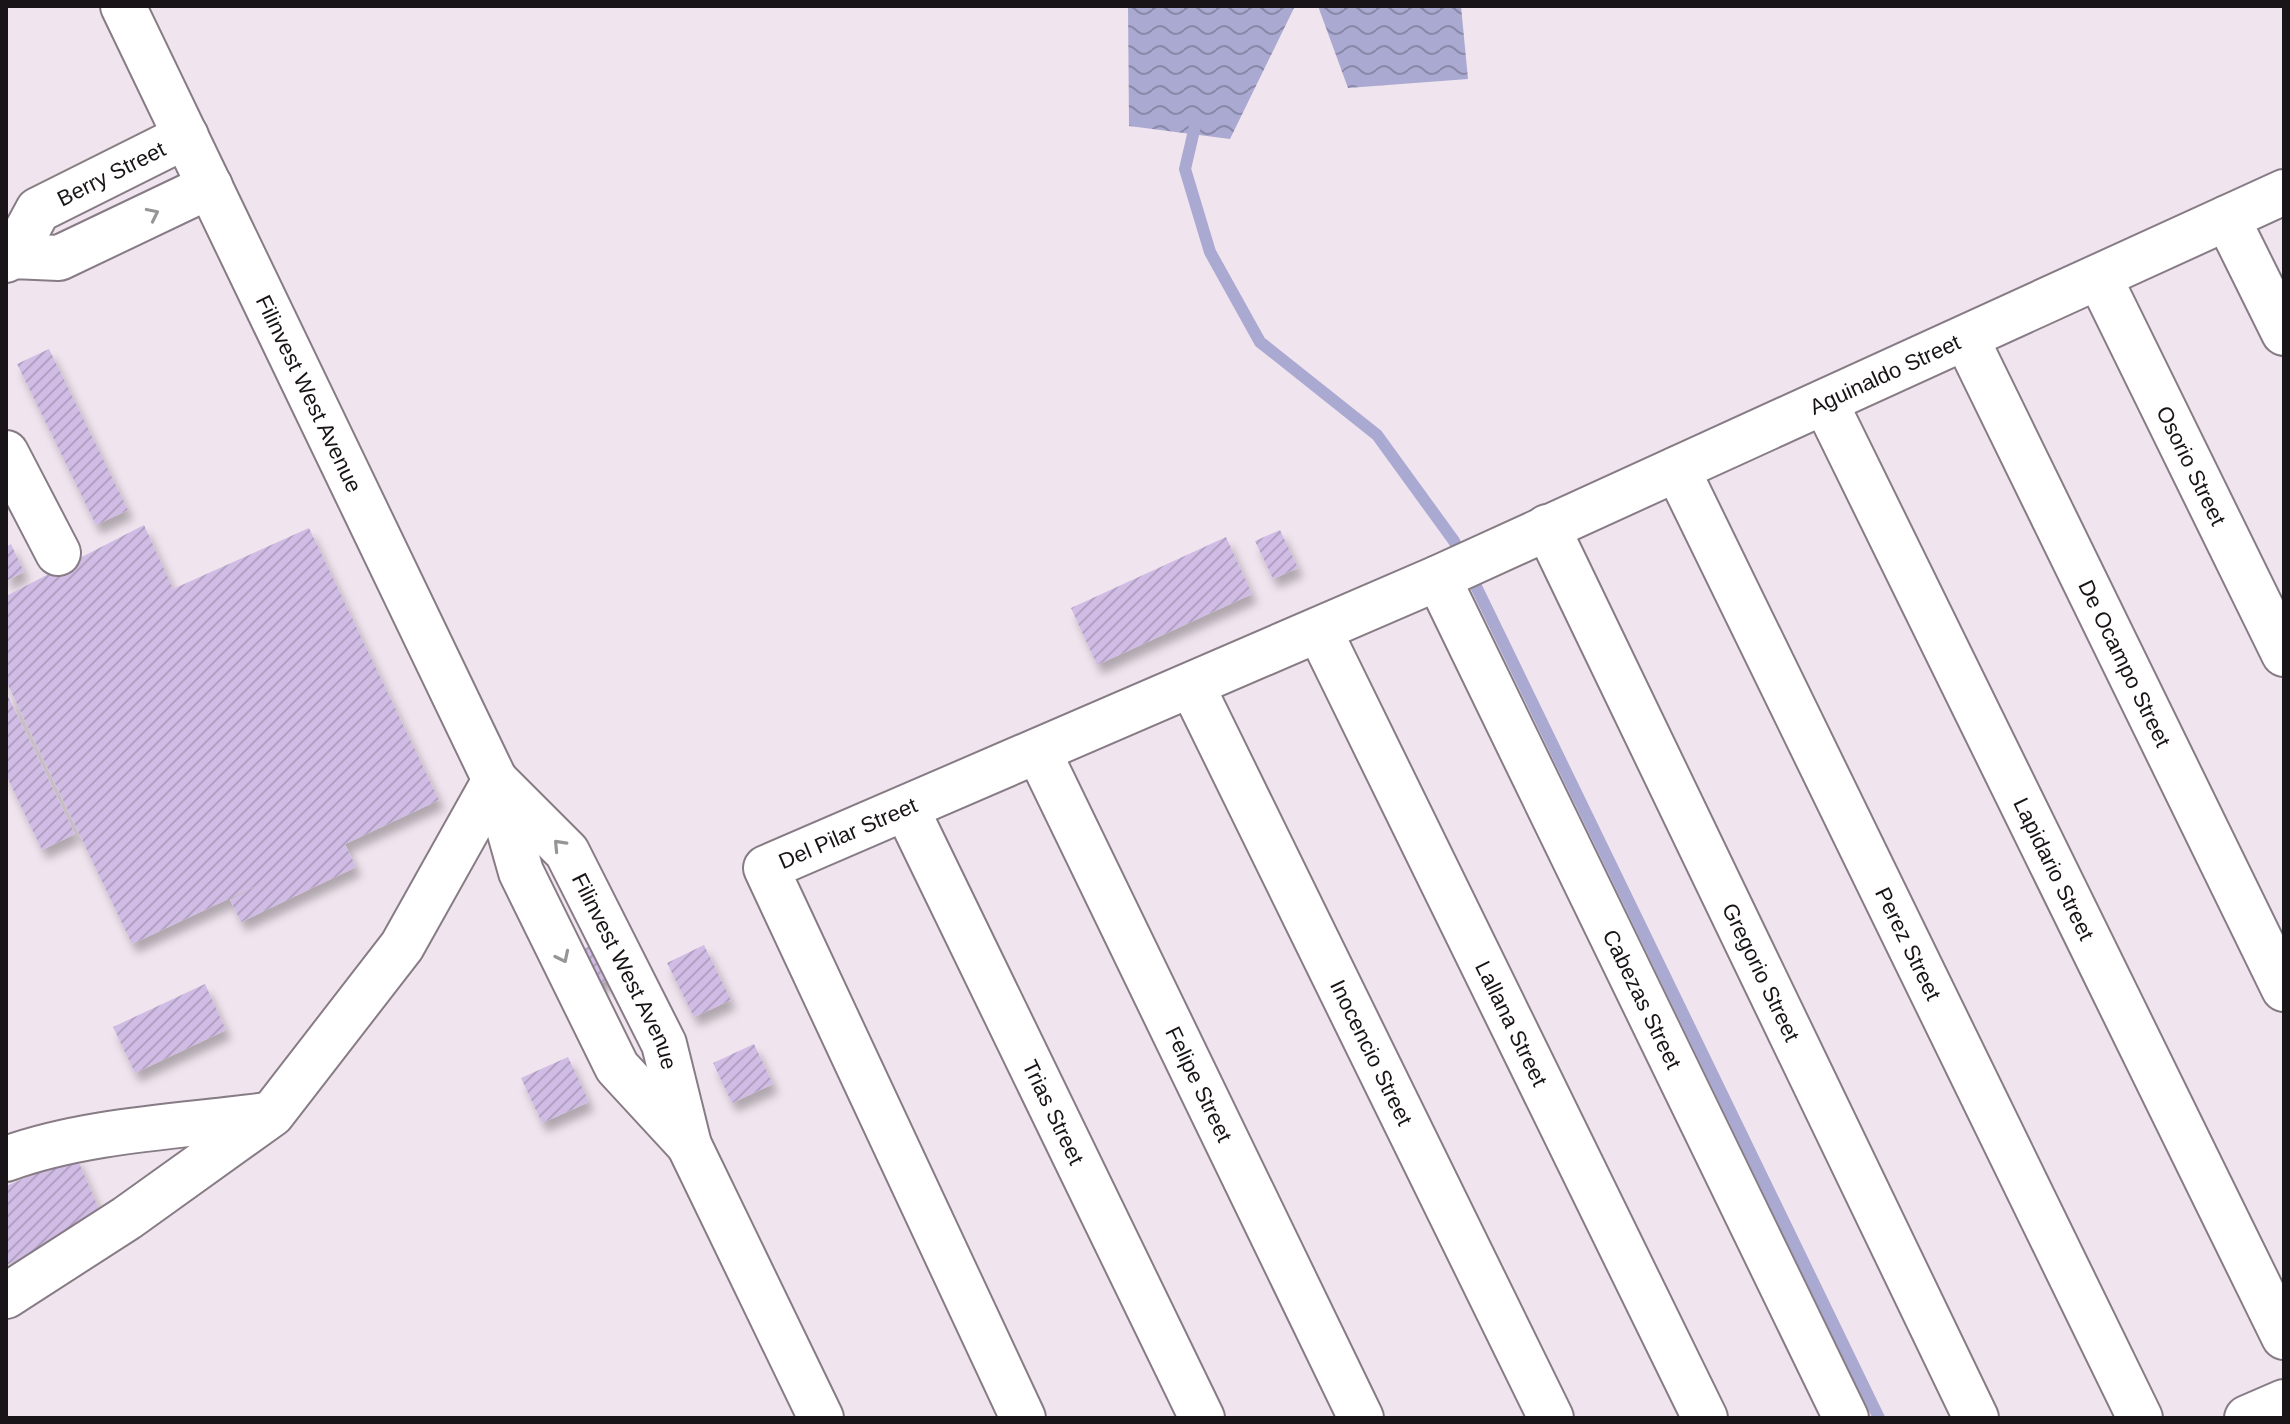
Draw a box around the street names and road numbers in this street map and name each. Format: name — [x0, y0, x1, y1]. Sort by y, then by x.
street label: Berry Street — [53, 136, 169, 211]
street label: Filinvest West Avenue — [251, 291, 367, 496]
street label: Aguinaldo Street — [1806, 329, 1964, 420]
street label: Osorio Street — [2151, 402, 2231, 529]
street label: De Ocampo Street — [2073, 576, 2176, 751]
street label: Del Pilar Street — [775, 792, 921, 874]
street label: Lapidario Street — [2008, 794, 2099, 944]
street label: Filinvest West Avenue — [567, 869, 682, 1072]
street label: Perez Street — [1870, 883, 1946, 1004]
street label: Gregorio Street — [1717, 899, 1805, 1046]
street label: Cabezas Street — [1598, 925, 1686, 1073]
street label: Lallana Street — [1470, 957, 1552, 1090]
street label: Inocencio Street — [1325, 976, 1417, 1129]
street label: Felipe Street — [1160, 1023, 1237, 1146]
street label: Trias Street — [1017, 1056, 1089, 1169]

